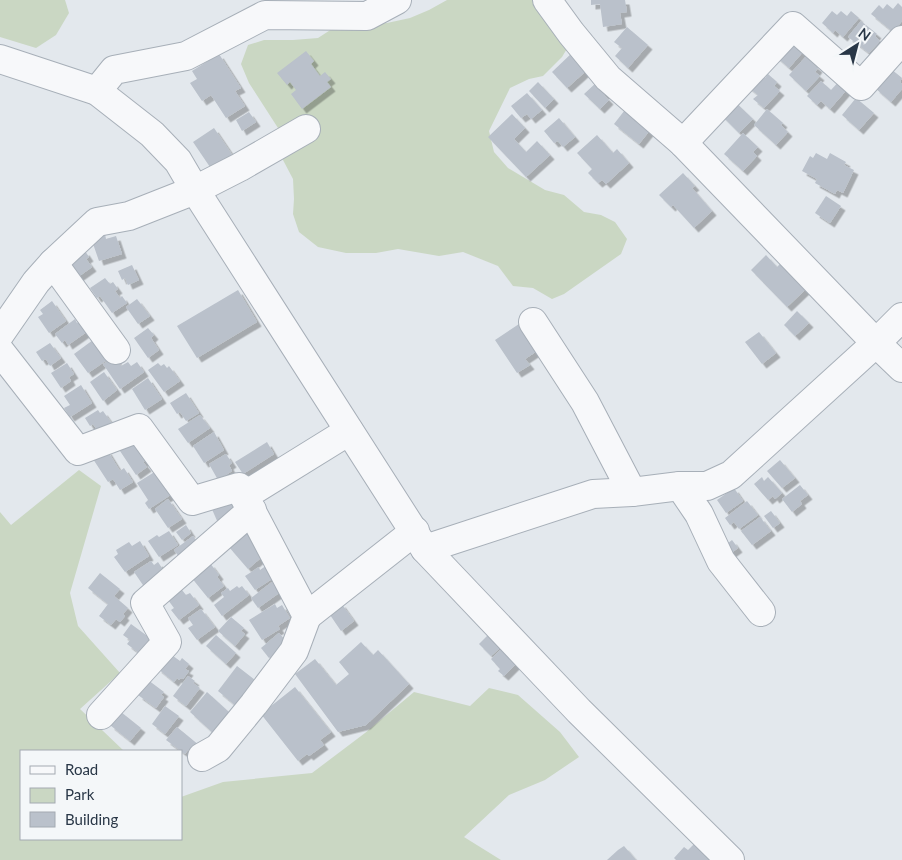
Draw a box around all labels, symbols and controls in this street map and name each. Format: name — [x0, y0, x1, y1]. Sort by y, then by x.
north arrow — [832, 20, 882, 70]
text: N — [856, 24, 874, 44]
legend — [20, 750, 182, 840]
text: Road — [65, 760, 98, 778]
text: Park — [65, 785, 95, 803]
text: Building — [65, 810, 118, 828]

